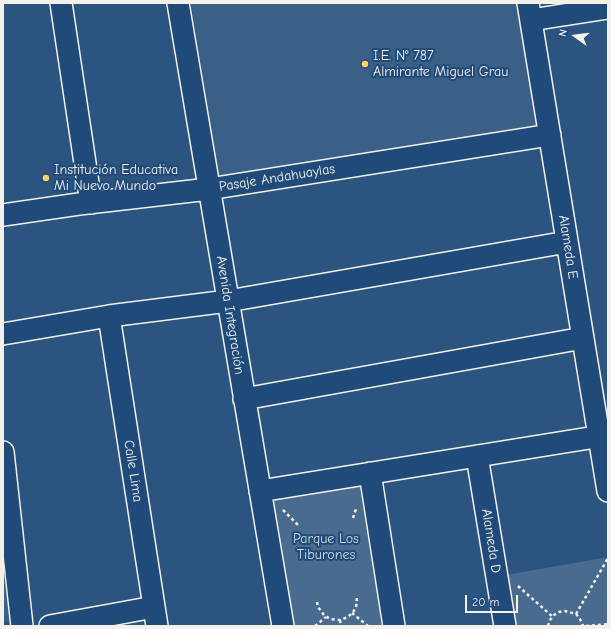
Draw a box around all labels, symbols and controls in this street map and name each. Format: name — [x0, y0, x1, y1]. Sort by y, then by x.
north arrow — [555, 16, 595, 56]
text: N — [556, 28, 570, 38]
place label: I.E. N° 787 Almirante Miguel Grau — [373, 48, 508, 80]
marker: I.E. N° 787 Almirante Miguel Grau — [360, 59, 370, 69]
street label: Pasaje Andahuaylas — [218, 161, 336, 195]
place label: Institución Educativa Mi Nuevo Mundo — [54, 162, 178, 194]
marker: Institución Educativa Mi Nuevo Mundo — [41, 173, 51, 183]
street label: Alameda E — [555, 214, 581, 280]
street label: Avenida Integración — [212, 255, 248, 375]
street label: Calle Lima — [120, 439, 146, 503]
street label: Alameda D — [478, 508, 504, 574]
park label: Parque Los Tiburones — [293, 531, 359, 564]
scale bar — [467, 587, 520, 613]
text: 20 m — [472, 595, 500, 609]

